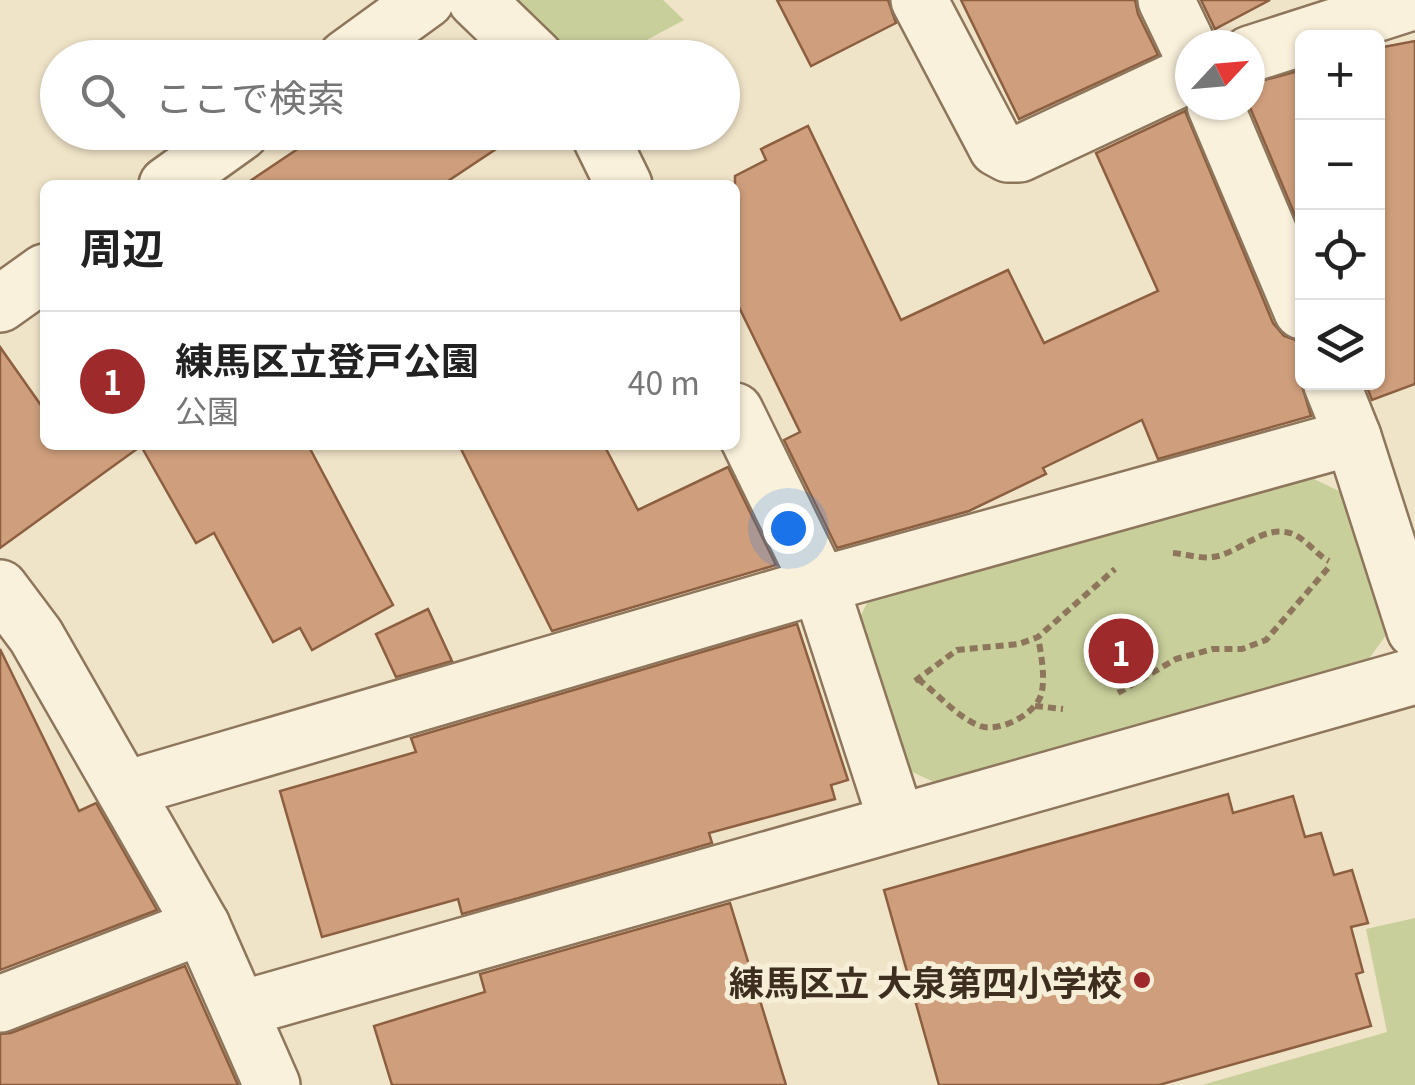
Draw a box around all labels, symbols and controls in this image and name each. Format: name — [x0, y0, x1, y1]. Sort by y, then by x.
north arrow — [1175, 30, 1265, 120]
map controls — [1295, 30, 1385, 390]
button: + — [1295, 30, 1385, 120]
search box — [40, 40, 740, 150]
icon: search — [75, 68, 130, 123]
text: ここで検索 — [155, 68, 345, 123]
button: − — [1295, 120, 1385, 210]
button: locate — [1295, 210, 1385, 300]
text: 周辺 — [80, 215, 164, 276]
button: layers — [1295, 300, 1385, 390]
text: 練馬区立登戸公園 — [175, 331, 479, 386]
text: 1 — [103, 358, 122, 404]
text: 40 m — [628, 358, 700, 404]
text: 公園 — [175, 386, 239, 432]
your location — [763, 503, 814, 554]
pin: 1 — [1088, 614, 1154, 688]
place label: 練馬区立 大泉第四小学校 — [729, 955, 1122, 1006]
marker: 練馬区立 大泉第四小学校 — [1131, 969, 1153, 991]

